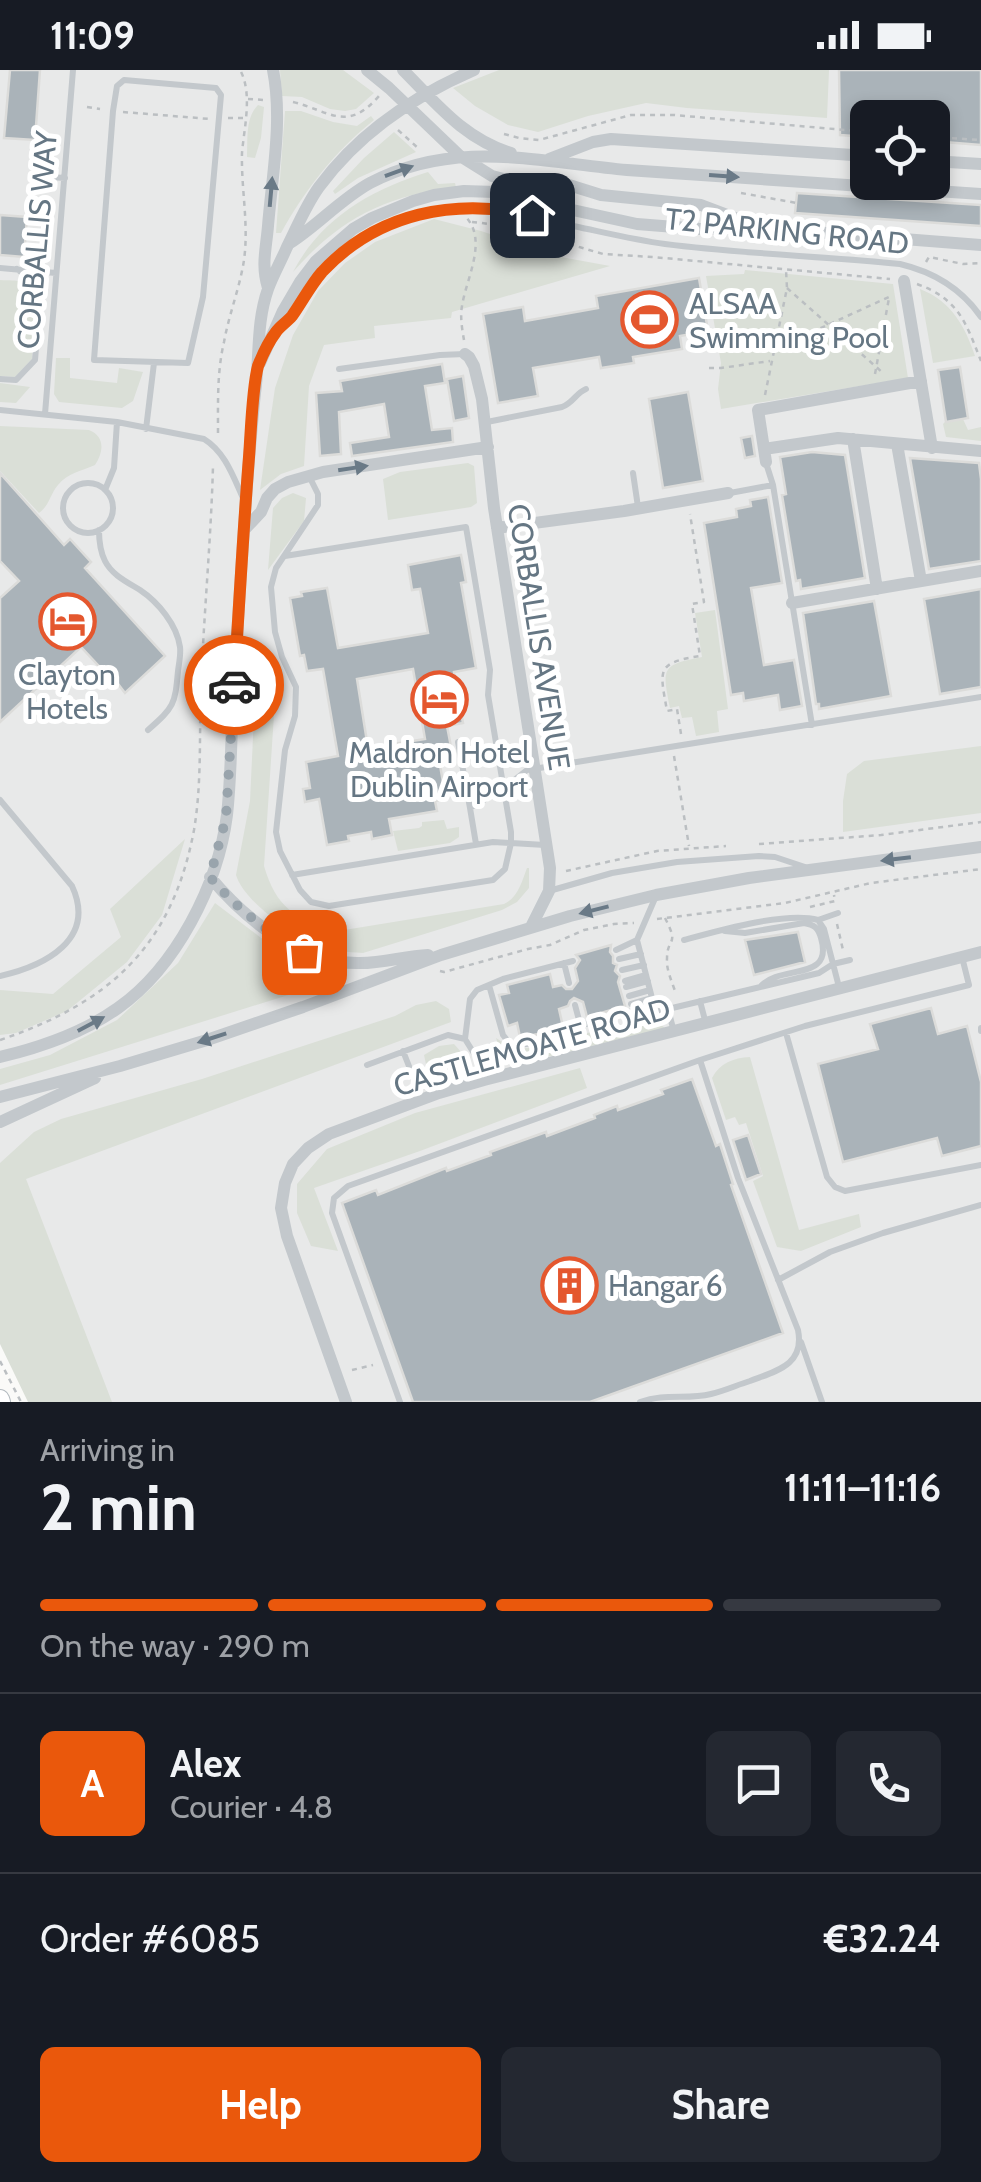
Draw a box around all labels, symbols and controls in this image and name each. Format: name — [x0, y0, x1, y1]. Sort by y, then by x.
text: 11:09 — [50, 12, 135, 59]
map controls — [850, 100, 950, 200]
button: locate — [850, 100, 950, 200]
street label: CORBALLIS WAY — [9, 129, 65, 350]
one-way arrow — [384, 163, 414, 178]
one-way arrow — [709, 169, 741, 185]
pin — [490, 173, 575, 258]
one-way arrow — [263, 175, 279, 207]
icon: home — [505, 188, 560, 243]
street label: T2 PARKING ROAD — [663, 200, 911, 262]
place label: ALSAA Swimming Pool — [689, 285, 889, 356]
sports icon: ALSAA Swimming Pool — [620, 290, 680, 350]
one-way arrow — [338, 459, 370, 475]
street label: CORBALLIS AVENUE — [500, 501, 578, 773]
hotel icon: Clayton Hotels — [37, 592, 97, 652]
courier — [184, 635, 284, 735]
place label: Clayton Hotels — [18, 656, 116, 727]
icon: car — [207, 658, 262, 713]
hotel icon: Maldron Hotel Dublin Airport — [409, 670, 469, 730]
place label: Maldron Hotel Dublin Airport — [349, 734, 529, 805]
one-way arrow — [880, 851, 911, 867]
one-way arrow — [578, 903, 609, 919]
pin — [262, 910, 347, 995]
icon: bag — [277, 925, 332, 980]
street label: CASTLEMOATE ROAD — [389, 990, 675, 1104]
one-way arrow — [77, 1015, 105, 1033]
one-way arrow — [197, 1032, 227, 1047]
building icon: Hangar 6 — [539, 1255, 599, 1315]
place label: Hangar 6 — [608, 1267, 723, 1304]
text: Arriving in — [40, 1430, 175, 1469]
text: 11:11–11:16 — [784, 1464, 941, 1511]
text: 2 min — [40, 1467, 197, 1546]
text: On the way · 290 m — [40, 1626, 310, 1665]
button: chat — [706, 1731, 811, 1836]
button: phone — [836, 1731, 941, 1836]
text: Alex — [170, 1740, 241, 1787]
text: A — [81, 1760, 104, 1807]
text: Courier · 4.8 — [170, 1787, 333, 1826]
text: Order #6085 — [40, 1915, 260, 1962]
text: €32.24 — [824, 1915, 941, 1962]
button: Help — [40, 2047, 481, 2162]
button: Share — [501, 2047, 941, 2162]

